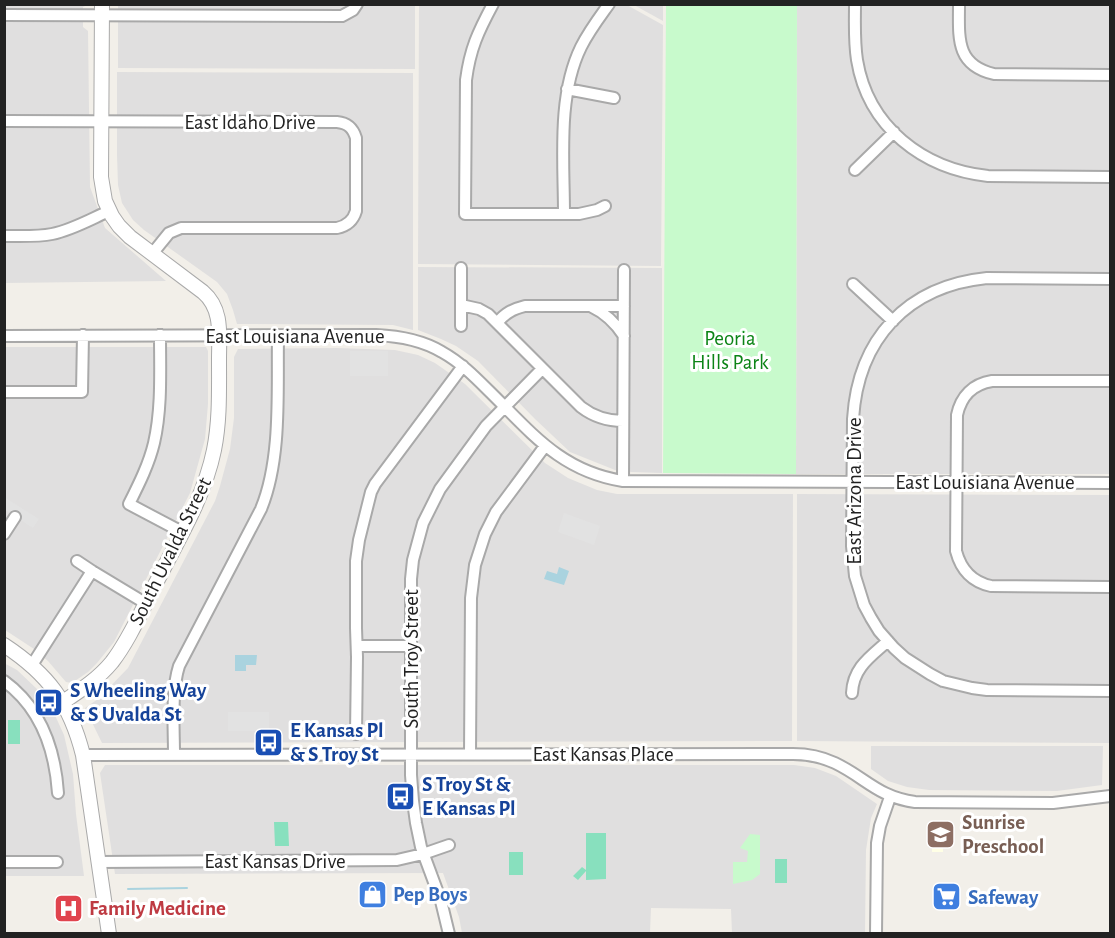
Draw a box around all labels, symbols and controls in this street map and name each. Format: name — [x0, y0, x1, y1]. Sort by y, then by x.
street label: East Idaho Drive — [184, 112, 316, 133]
street label: East Louisiana Avenue — [205, 326, 385, 347]
park label: Peoria Hills Park — [691, 328, 769, 373]
street label: East Arizona Drive — [844, 417, 865, 565]
street label: East Louisiana Avenue — [895, 472, 1075, 493]
street label: South Uvalda Street — [126, 474, 215, 628]
street label: South Troy Street — [401, 589, 422, 729]
place label: S Wheeling Way & S Uvalda St — [70, 680, 207, 725]
bus stop icon: S Wheeling Way & S Uvalda St — [33, 686, 65, 718]
place label: E Kansas Pl & S Troy St — [290, 720, 384, 765]
bus stop icon: E Kansas Pl & S Troy St — [253, 726, 285, 758]
street label: East Kansas Place — [532, 744, 674, 765]
place label: S Troy St & E Kansas Pl — [422, 774, 516, 819]
bus stop icon: S Troy St & E Kansas Pl — [385, 780, 417, 812]
place label: Sunrise Preschool — [962, 812, 1044, 857]
school or university icon: Sunrise Preschool — [925, 818, 957, 850]
street label: East Kansas Drive — [204, 851, 346, 872]
shop icon: Pep Boys — [356, 878, 388, 910]
supermarket icon: Safeway — [931, 881, 963, 913]
place label: Pep Boys — [393, 884, 468, 905]
place label: Safeway — [968, 887, 1039, 908]
hospital icon: Family Medicine — [52, 892, 84, 924]
place label: Family Medicine — [89, 898, 226, 919]

